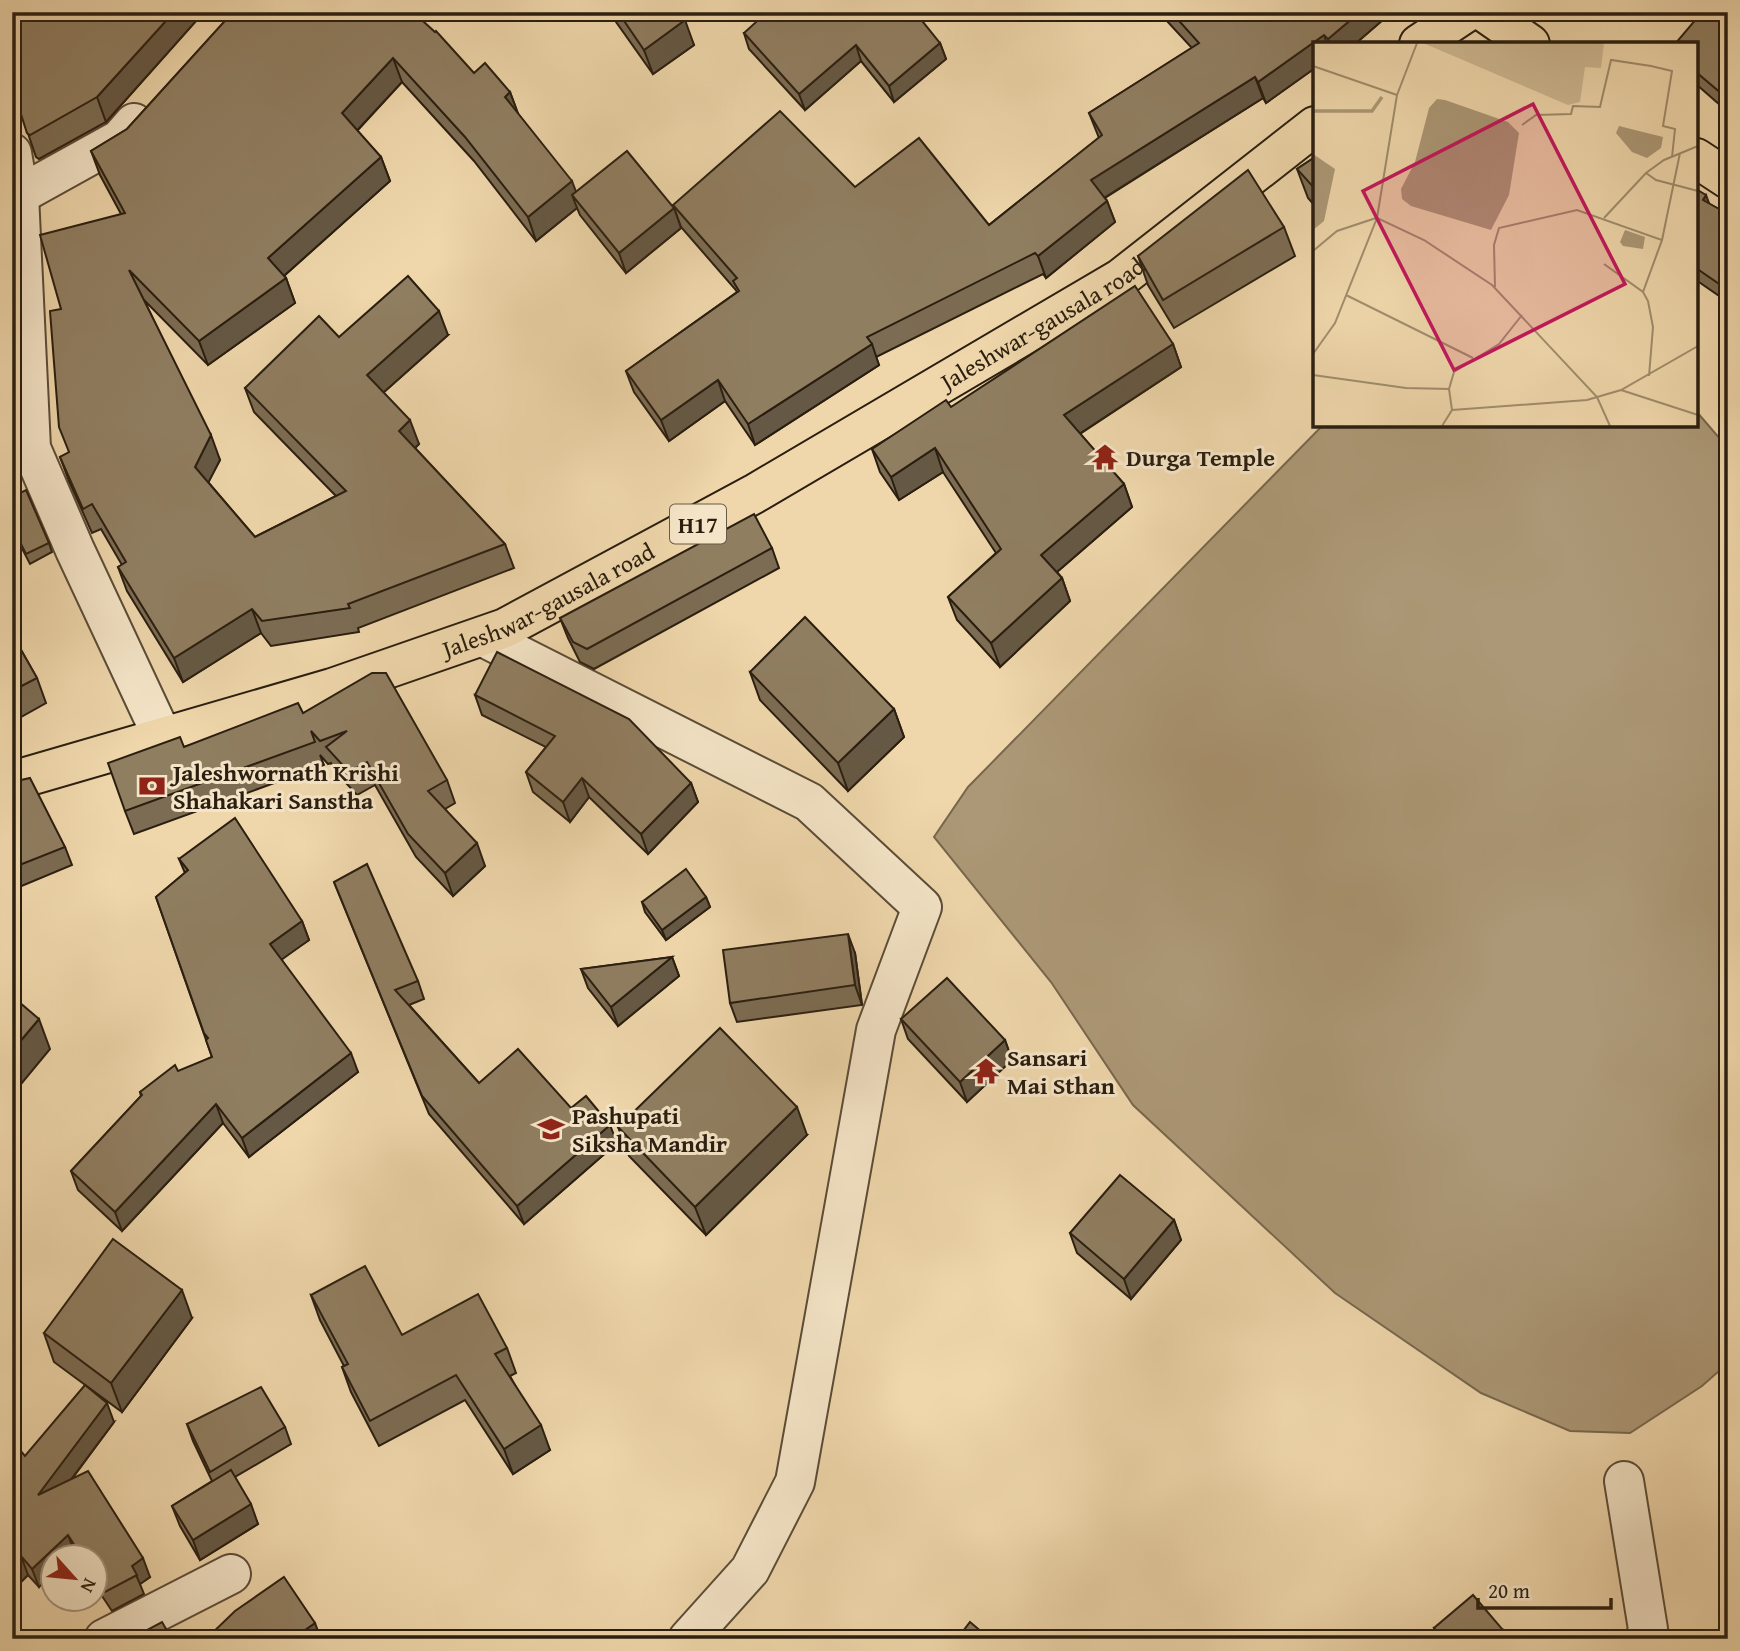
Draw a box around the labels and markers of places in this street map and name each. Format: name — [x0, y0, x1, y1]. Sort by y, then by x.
place label: Durga Temple — [1126, 440, 1275, 475]
temple icon: Durga Temple — [1090, 442, 1120, 472]
place label: Jaleshwornath Krishi Shahakari Sanstha — [169, 755, 399, 818]
bank icon: Jaleshwornath Krishi Shahakari Sanstha — [137, 771, 167, 801]
place label: Sansari Mai Sthan — [1007, 1040, 1115, 1103]
temple icon: Sansari Mai Sthan — [971, 1056, 1001, 1086]
place label: Pashupati Siksha Mandir — [572, 1098, 727, 1161]
school or university icon: Pashupati Siksha Mandir — [536, 1114, 566, 1144]

